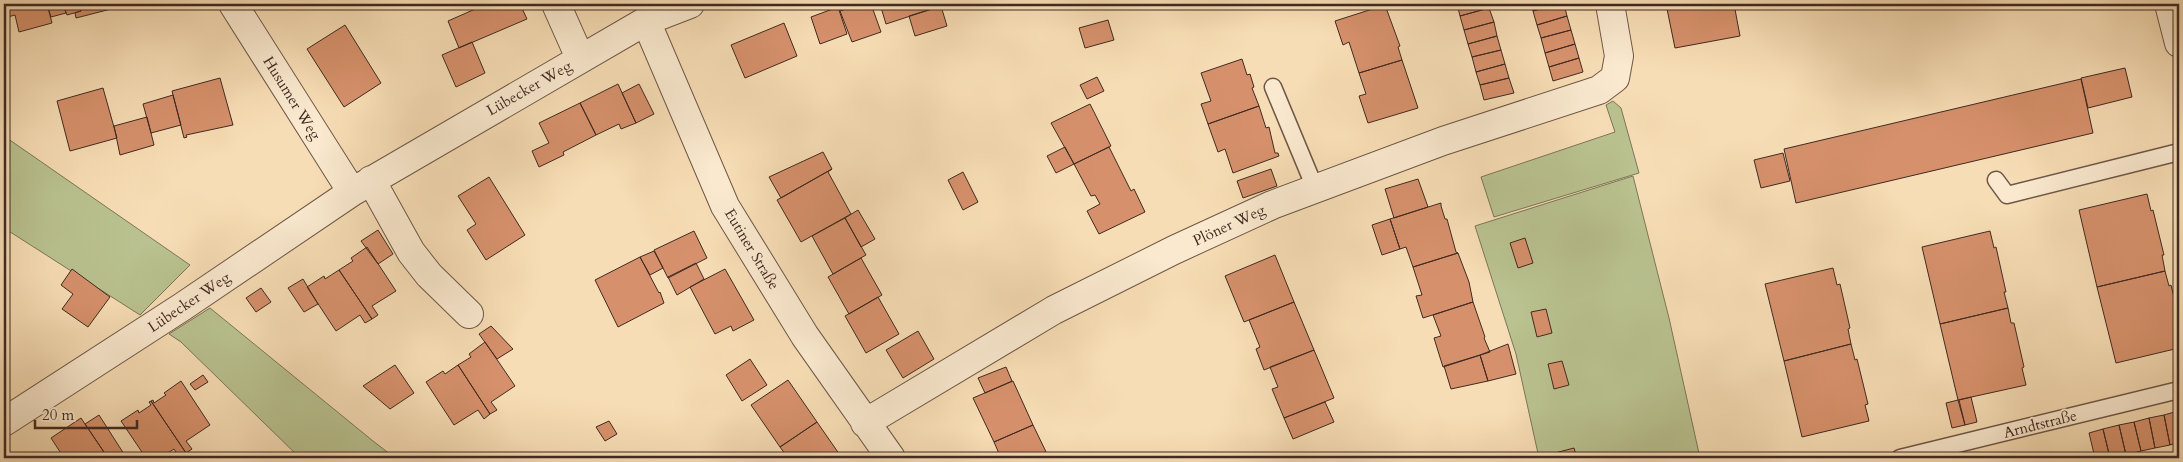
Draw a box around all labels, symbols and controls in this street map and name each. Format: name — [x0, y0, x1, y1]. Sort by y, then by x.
street label: Husumer Weg — [258, 52, 326, 144]
street label: Lübecker Weg — [483, 55, 576, 120]
street label: Plöner Weg — [1190, 199, 1269, 250]
street label: Eutiner Straße — [720, 205, 784, 293]
street label: Lübecker Weg — [144, 267, 235, 337]
scale bar — [35, 397, 138, 429]
text: 20 m — [42, 405, 74, 425]
street label: Arndtstraße — [2001, 405, 2079, 443]

